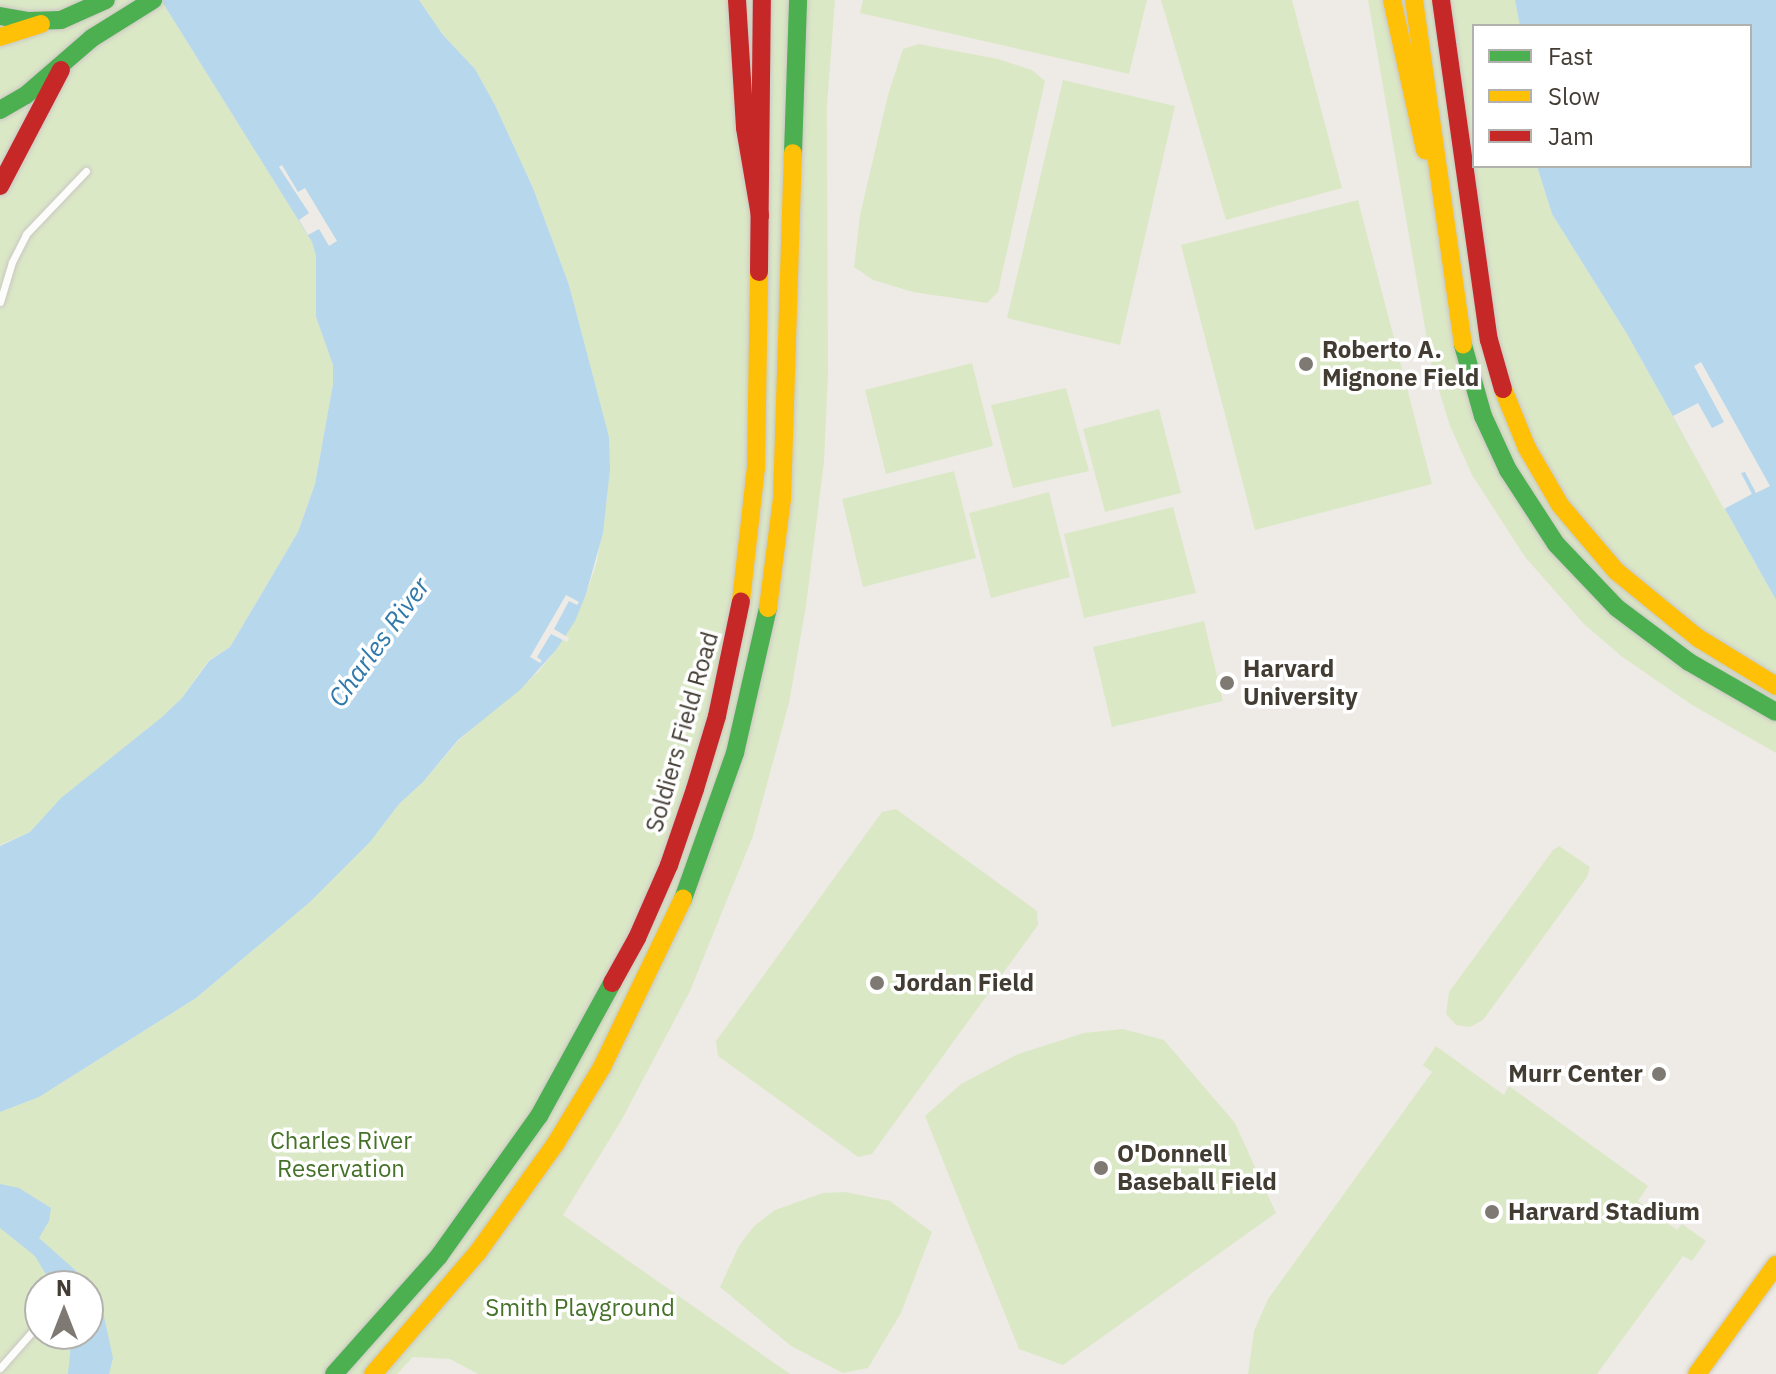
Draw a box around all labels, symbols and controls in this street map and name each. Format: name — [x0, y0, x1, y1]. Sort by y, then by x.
legend — [1472, 24, 1752, 168]
text: Fast — [1548, 40, 1593, 72]
text: Slow — [1548, 80, 1600, 112]
text: Jam — [1548, 120, 1594, 152]
place label: Roberto A. Mignone Field — [1322, 336, 1479, 392]
marker: Roberto A. Mignone Field — [1297, 355, 1315, 373]
water label: Charles River — [322, 571, 436, 713]
street label: Soldiers Field Road — [640, 629, 724, 835]
place label: Harvard University — [1243, 655, 1358, 711]
marker: Harvard University — [1218, 674, 1236, 692]
place label: Jordan Field — [893, 969, 1034, 997]
marker: Jordan Field — [868, 974, 886, 992]
place label: Murr Center — [1508, 1060, 1643, 1088]
marker: Murr Center — [1650, 1065, 1668, 1083]
park label: Charles River Reservation — [270, 1127, 412, 1183]
place label: O'Donnell Baseball Field — [1117, 1140, 1277, 1196]
marker: O'Donnell Baseball Field — [1092, 1159, 1110, 1177]
place label: Harvard Stadium — [1508, 1198, 1700, 1226]
marker: Harvard Stadium — [1483, 1203, 1501, 1221]
north arrow — [24, 1270, 104, 1350]
text: N — [56, 1273, 72, 1302]
park label: Smith Playground — [485, 1294, 675, 1322]

